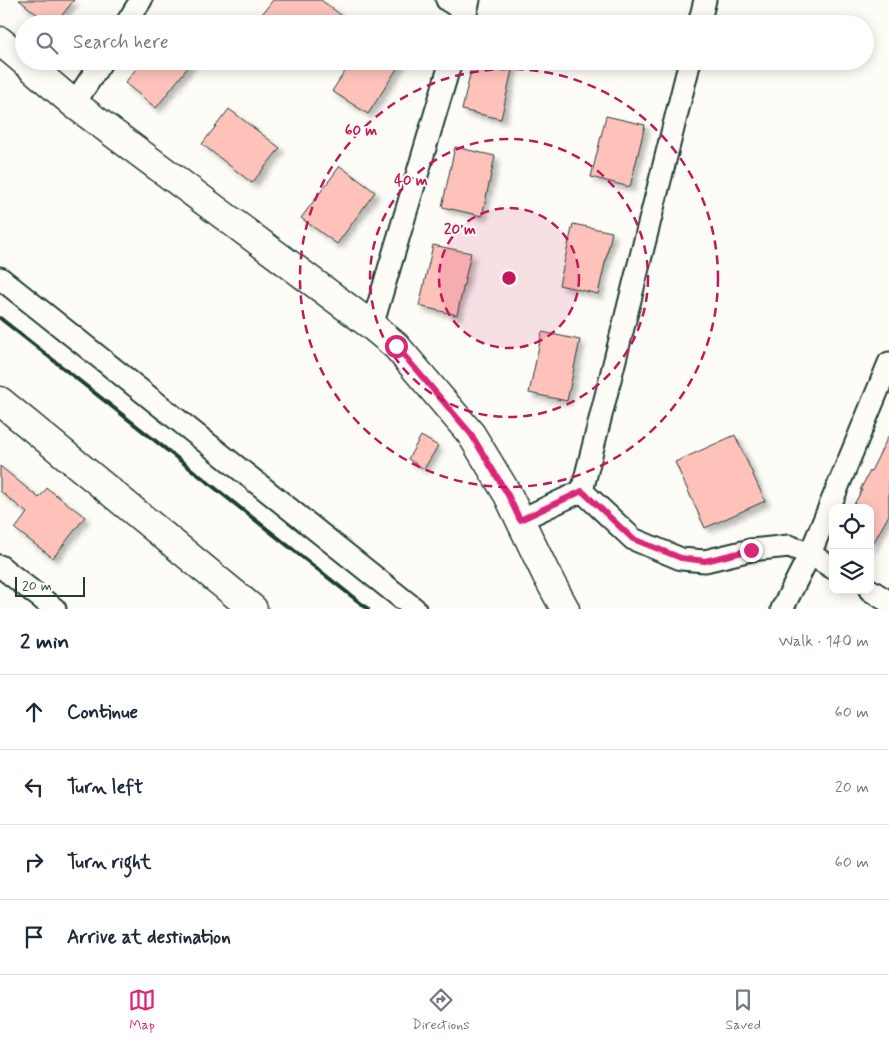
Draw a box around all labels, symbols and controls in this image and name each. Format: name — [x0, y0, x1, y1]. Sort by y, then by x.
search box — [15, 15, 874, 70]
icon: search — [33, 29, 61, 57]
text: Search here — [73, 30, 169, 55]
text: 60 m — [345, 121, 377, 141]
text: 40 m — [394, 171, 428, 191]
text: 20 m — [444, 220, 476, 240]
centre of rings — [500, 269, 518, 287]
route start — [385, 335, 408, 358]
map controls — [829, 504, 874, 594]
button: locate — [829, 504, 874, 549]
route end — [740, 539, 763, 562]
button: layers — [829, 549, 874, 594]
scale bar — [15, 574, 85, 597]
text: 20 m — [22, 577, 52, 595]
text: 2 min — [20, 628, 69, 656]
text: Walk · 140 m — [779, 631, 869, 652]
icon: ahead — [20, 698, 48, 726]
text: Continue — [67, 700, 138, 725]
text: 60 m — [835, 702, 869, 723]
icon: left — [20, 773, 48, 801]
text: Turn left — [67, 775, 143, 800]
text: 20 m — [835, 777, 869, 798]
icon: right — [20, 848, 48, 876]
text: Turn right — [67, 850, 151, 875]
text: 60 m — [835, 852, 869, 873]
icon: arrive — [20, 923, 48, 951]
text: Arrive at destination — [67, 925, 231, 950]
tab: Map — [128, 986, 156, 1034]
tab: Directions — [412, 986, 470, 1034]
tab: Saved — [726, 986, 761, 1034]

